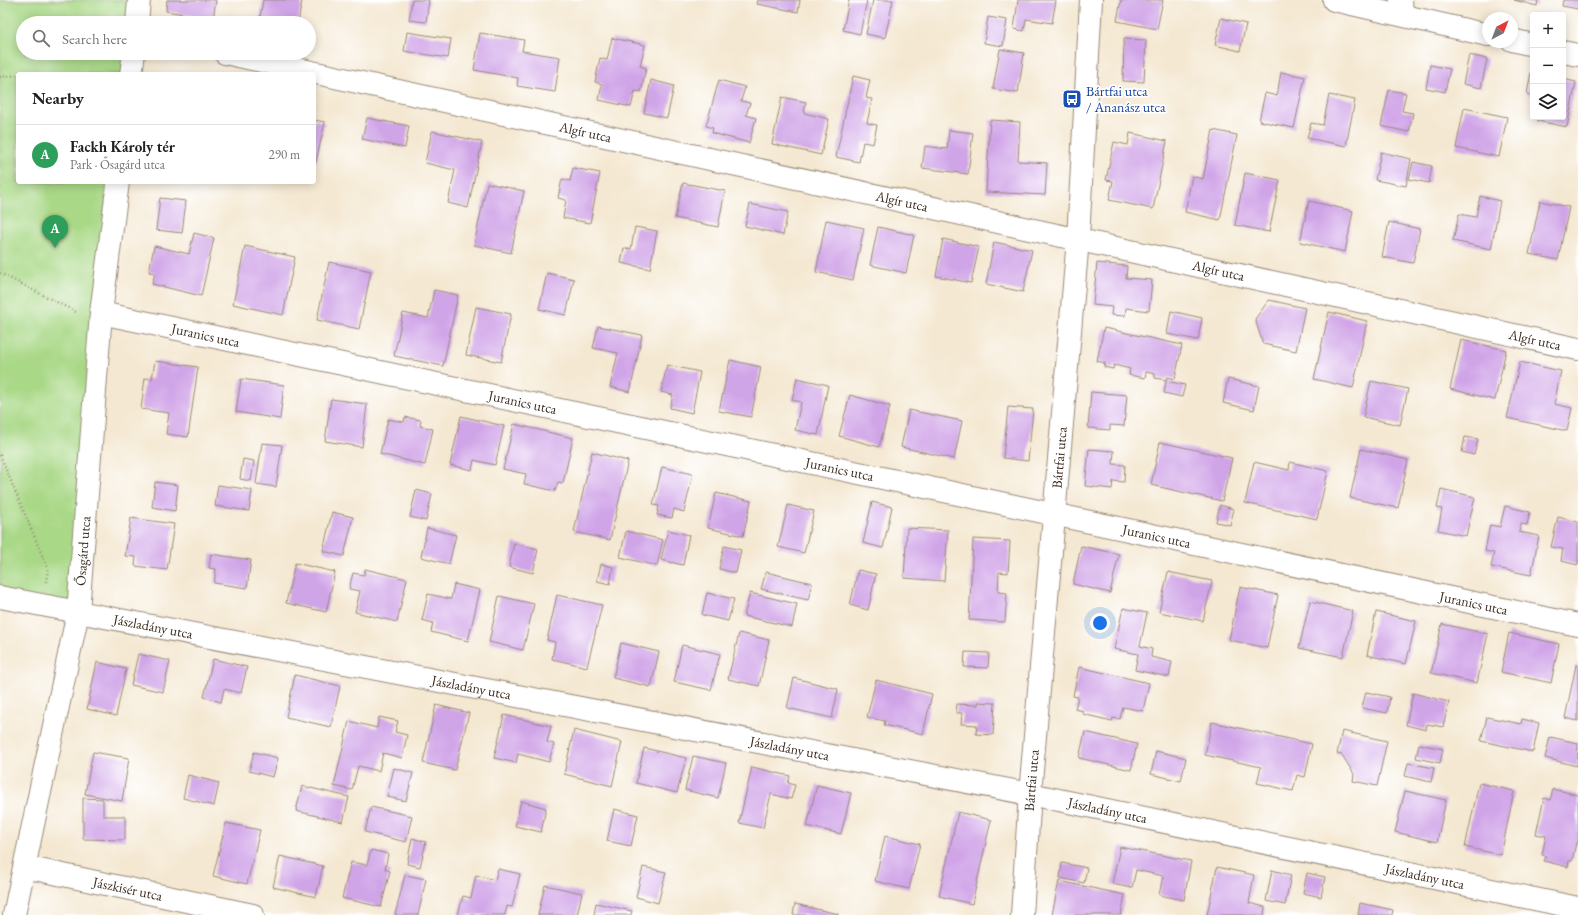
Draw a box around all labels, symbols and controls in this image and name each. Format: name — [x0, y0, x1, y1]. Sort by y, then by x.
north arrow — [1482, 12, 1518, 48]
map controls — [1530, 12, 1566, 120]
button: + — [1530, 12, 1566, 48]
search box — [16, 16, 316, 60]
icon: search — [30, 27, 52, 49]
text: Search here — [62, 29, 127, 48]
button: − — [1530, 48, 1566, 84]
place label: Bártfai utca / Ananász utca — [1086, 82, 1166, 116]
button: layers — [1530, 84, 1566, 120]
text: Nearby — [32, 87, 84, 109]
bus stop icon: Bártfai utca / Ananász utca — [1061, 88, 1083, 110]
street label: Algír utca — [557, 117, 614, 146]
text: Fackh Károly tér — [70, 137, 175, 156]
text: A — [40, 146, 50, 163]
text: 290 m — [269, 146, 300, 163]
text: Park · Ősagárd utca — [70, 156, 165, 173]
street label: Algír utca — [873, 186, 930, 216]
pin: A — [42, 215, 68, 248]
street label: Algír utca — [1190, 256, 1247, 285]
street label: Juranics utca — [169, 319, 242, 351]
street label: Algír utca — [1506, 325, 1563, 354]
street label: Juranics utca — [486, 386, 559, 418]
street label: Bártfai utca — [1047, 426, 1071, 489]
street label: Juranics utca — [803, 453, 876, 485]
street label: Ősagárd utca — [71, 515, 94, 586]
street label: Juranics utca — [1120, 520, 1193, 552]
street label: Juranics utca — [1437, 587, 1510, 619]
street label: Jászladány utca — [111, 610, 195, 643]
your location — [1090, 613, 1110, 633]
street label: Jászladány utca — [429, 671, 513, 704]
street label: Jászladány utca — [747, 731, 831, 765]
street label: Bártfai utca — [1020, 748, 1043, 812]
street label: Jászladány utca — [1065, 793, 1149, 827]
street label: Jászladány utca — [1383, 859, 1467, 893]
street label: Jászkisér utca — [90, 872, 165, 905]

